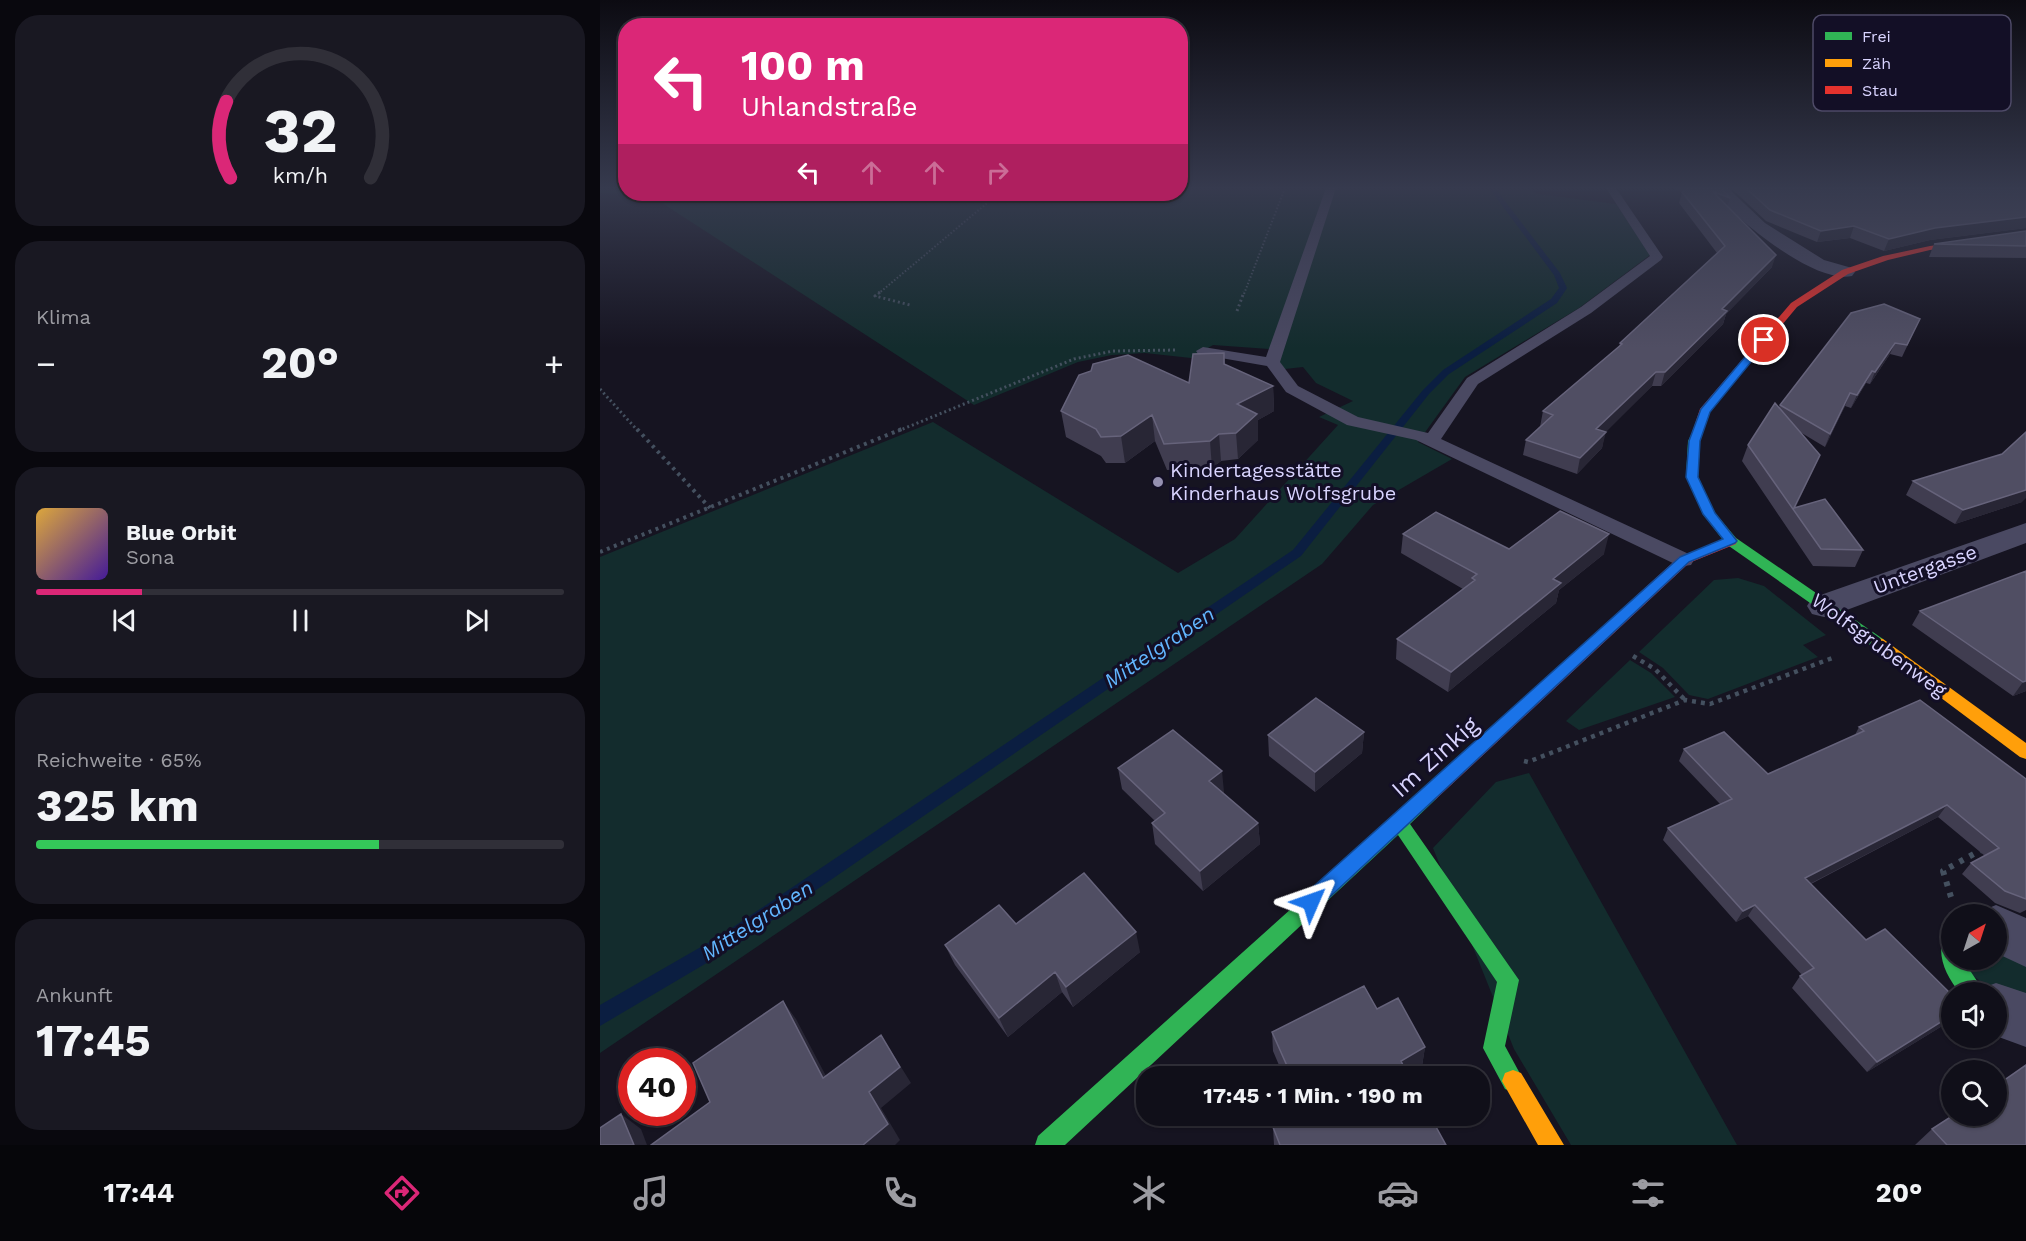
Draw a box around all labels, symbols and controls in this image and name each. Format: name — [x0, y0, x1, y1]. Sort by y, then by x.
legend — [1813, 15, 2011, 111]
text: Frei — [1862, 27, 1891, 46]
text: 100 m — [741, 41, 865, 90]
icon: left — [642, 42, 720, 120]
text: Zäh — [1862, 54, 1891, 73]
text: Stau — [1862, 81, 1898, 100]
text: Uhlandstraße — [741, 91, 918, 123]
text: 32 — [263, 94, 337, 167]
icon: left — [792, 156, 825, 189]
icon: ahead — [855, 156, 888, 189]
icon: ahead — [918, 156, 951, 189]
icon: right — [981, 156, 1014, 189]
text: km/h — [272, 163, 328, 188]
text: Klima — [36, 305, 91, 329]
pin — [1738, 314, 1789, 365]
icon: arrive — [1747, 323, 1780, 356]
text: 20° — [261, 336, 339, 389]
text: − — [36, 344, 56, 383]
text: + — [544, 344, 564, 383]
place label: Kindertagesstätte Kinderhaus Wolfsgrube — [1170, 458, 1396, 505]
marker: Kindertagesstätte Kinderhaus Wolfsgrube — [1151, 475, 1165, 489]
text: Blue Orbit — [126, 520, 236, 545]
street label: Untergasse — [1870, 539, 1980, 599]
text: Sona — [126, 545, 175, 569]
street label: Wolfsgrubenweg — [1807, 588, 1951, 702]
water label: Mittelgraben — [1099, 601, 1219, 693]
icon: previous — [108, 604, 141, 637]
icon: pause — [284, 604, 317, 637]
icon: next — [460, 604, 493, 637]
street label: Im Zinkig — [1386, 711, 1484, 803]
text: Reichweite · 65% — [36, 748, 202, 772]
text: 325 km — [36, 779, 199, 832]
position arrow — [1279, 870, 1343, 934]
water label: Mittelgraben — [697, 875, 817, 965]
north arrow — [1941, 904, 2007, 970]
map controls — [1941, 904, 2007, 1126]
button: sound — [1941, 982, 2007, 1048]
text: Ankunft — [36, 983, 113, 1007]
text: 17:45 — [36, 1014, 151, 1067]
speed limit sign: 40 — [618, 1048, 696, 1126]
button: search — [1941, 1060, 2007, 1126]
text: 17:45 · 1 Min. · 190 m — [1203, 1083, 1423, 1108]
icon: directions — [381, 1172, 423, 1214]
icon: music — [630, 1172, 672, 1214]
icon: phone — [879, 1172, 921, 1214]
icon: climate — [1128, 1172, 1170, 1214]
icon: car — [1377, 1172, 1419, 1214]
icon: filters — [1627, 1172, 1669, 1214]
text: 17:44 — [104, 1177, 174, 1209]
text: 20° — [1876, 1177, 1922, 1209]

